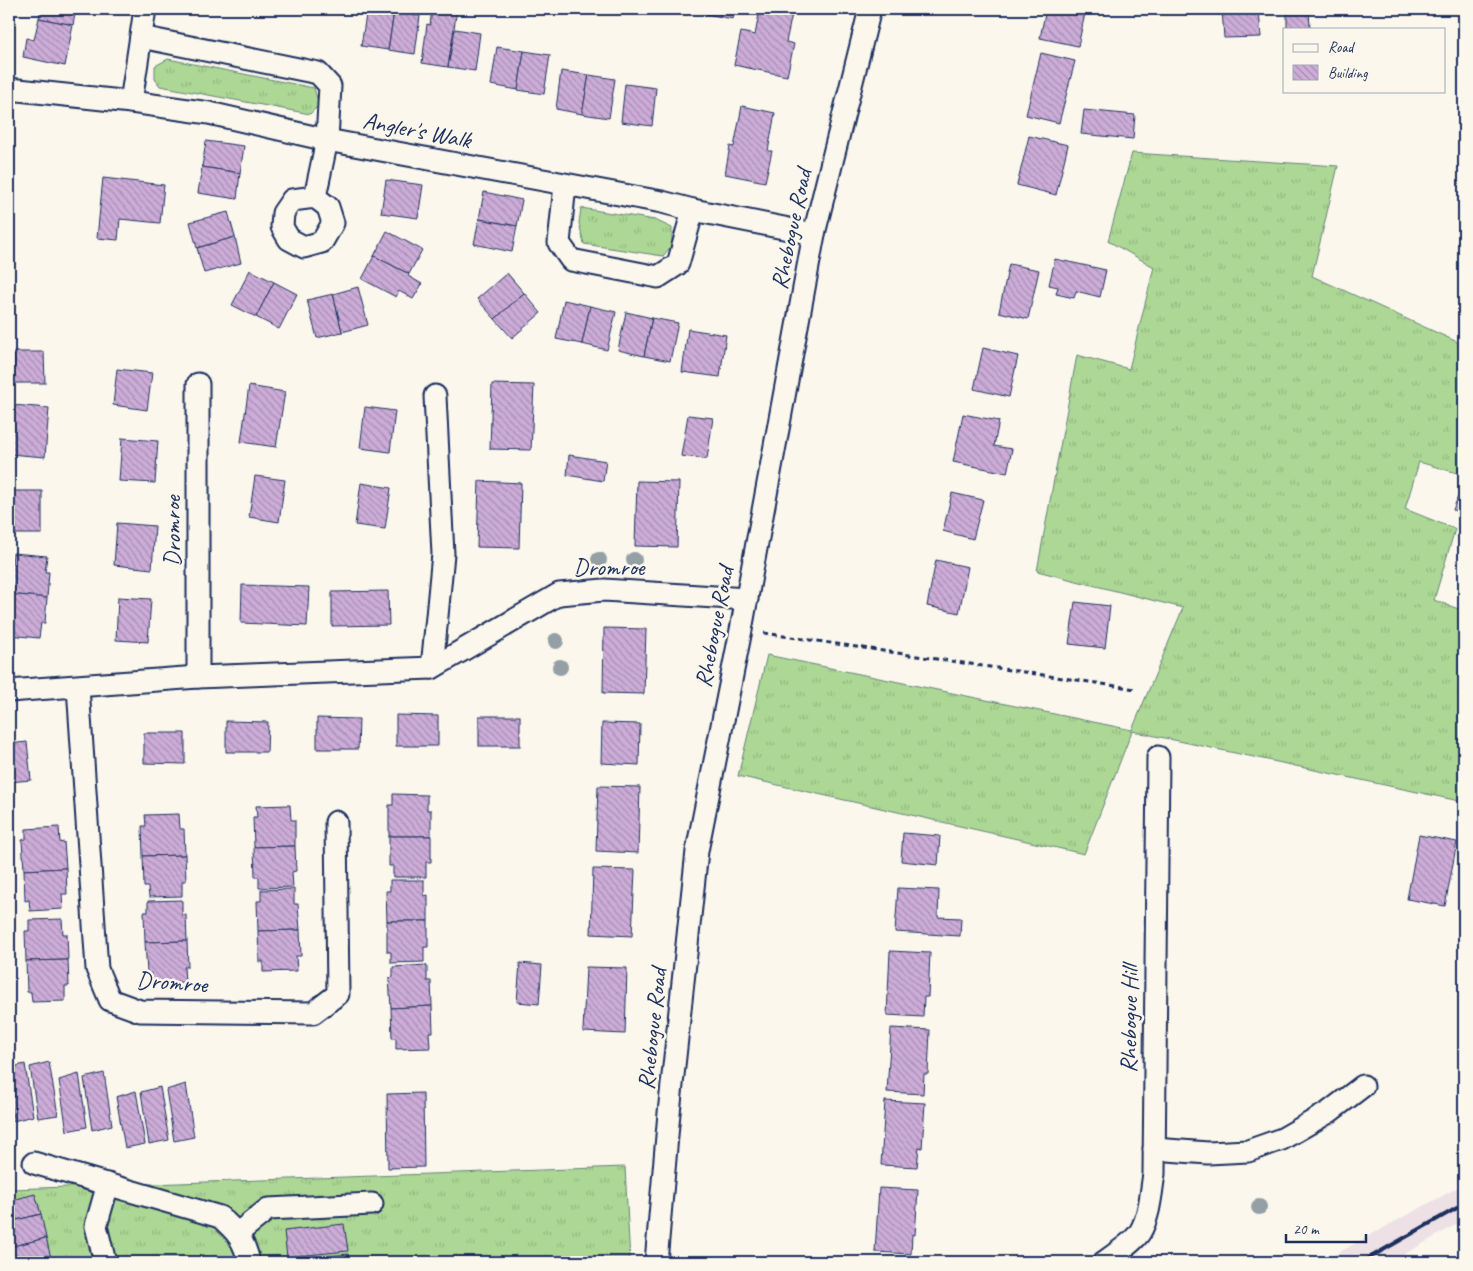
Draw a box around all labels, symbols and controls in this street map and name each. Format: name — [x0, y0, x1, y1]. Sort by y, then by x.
legend — [1283, 28, 1446, 92]
text: Road — [1328, 38, 1355, 57]
text: Building — [1328, 64, 1368, 83]
street label: Angler's Walk — [361, 105, 476, 156]
street label: Rhebogue Road — [764, 163, 819, 292]
street label: Dromroe — [157, 493, 187, 566]
street label: Dromroe — [574, 552, 647, 582]
street label: Rhebogue Road — [688, 561, 741, 690]
street label: Rhebogue Hill — [1113, 961, 1145, 1073]
street label: Rhebogue Road — [631, 963, 674, 1091]
street label: Dromroe — [136, 965, 211, 1000]
scale bar — [1286, 1211, 1366, 1243]
text: 20 m — [1293, 1220, 1320, 1239]

